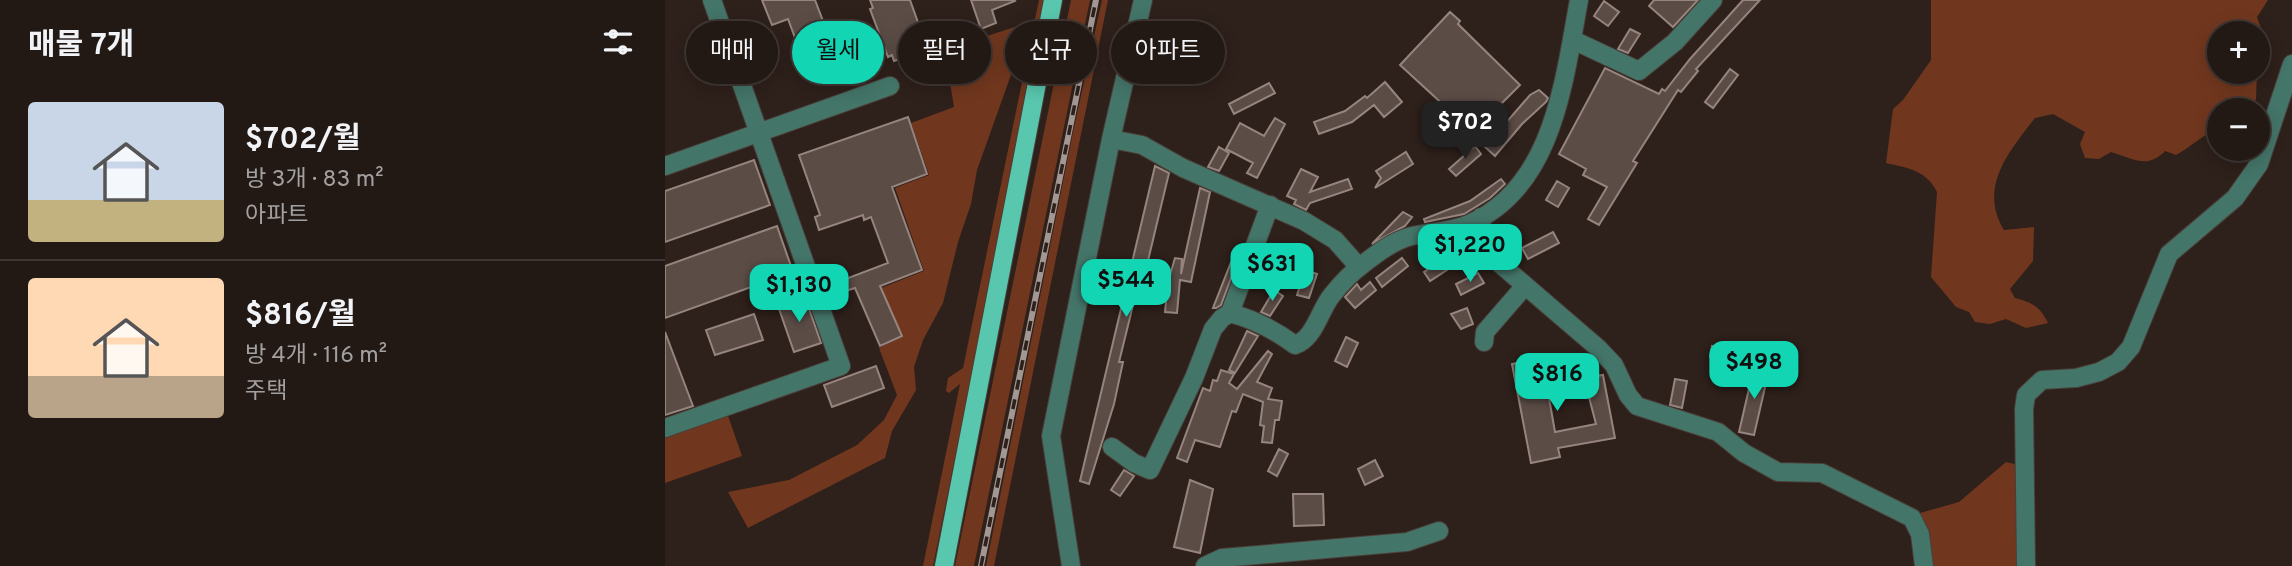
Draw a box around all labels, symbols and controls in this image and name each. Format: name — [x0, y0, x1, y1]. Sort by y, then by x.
chip: 매매 — [686, 21, 778, 84]
chip: 월세 — [792, 21, 884, 84]
chip: 필터 — [898, 21, 991, 84]
chip: 신규 — [1005, 21, 1097, 84]
chip: 아파트 — [1111, 21, 1225, 84]
map controls — [2207, 21, 2270, 161]
button: + — [2207, 21, 2270, 84]
icon: filters — [599, 23, 637, 61]
text: 매물 7개 — [28, 28, 134, 65]
button: − — [2207, 98, 2270, 161]
pin: $702 — [1424, 102, 1506, 161]
text: $702 — [1437, 109, 1493, 138]
text: $702/월 — [245, 122, 361, 159]
icon: home — [84, 130, 168, 214]
text: 방 3개 · 83 m² — [245, 166, 384, 195]
text: 아파트 — [245, 202, 308, 231]
pin: $1,220 — [1413, 224, 1527, 284]
text: $1,220 — [1434, 232, 1506, 261]
pin: $631 — [1231, 244, 1313, 303]
text: $631 — [1247, 251, 1297, 280]
pin: $544 — [1085, 260, 1167, 319]
pin: $1,130 — [742, 264, 856, 324]
text: $544 — [1097, 267, 1155, 296]
text: $1,130 — [766, 272, 832, 301]
text: $816/월 — [245, 298, 356, 335]
icon: home — [84, 306, 168, 390]
text: 방 4개 · 116 m² — [245, 342, 387, 371]
pin: $498 — [1713, 342, 1795, 401]
text: $498 — [1725, 349, 1783, 378]
pin: $816 — [1516, 354, 1598, 413]
text: $816 — [1531, 361, 1583, 390]
text: 주택 — [245, 378, 287, 407]

